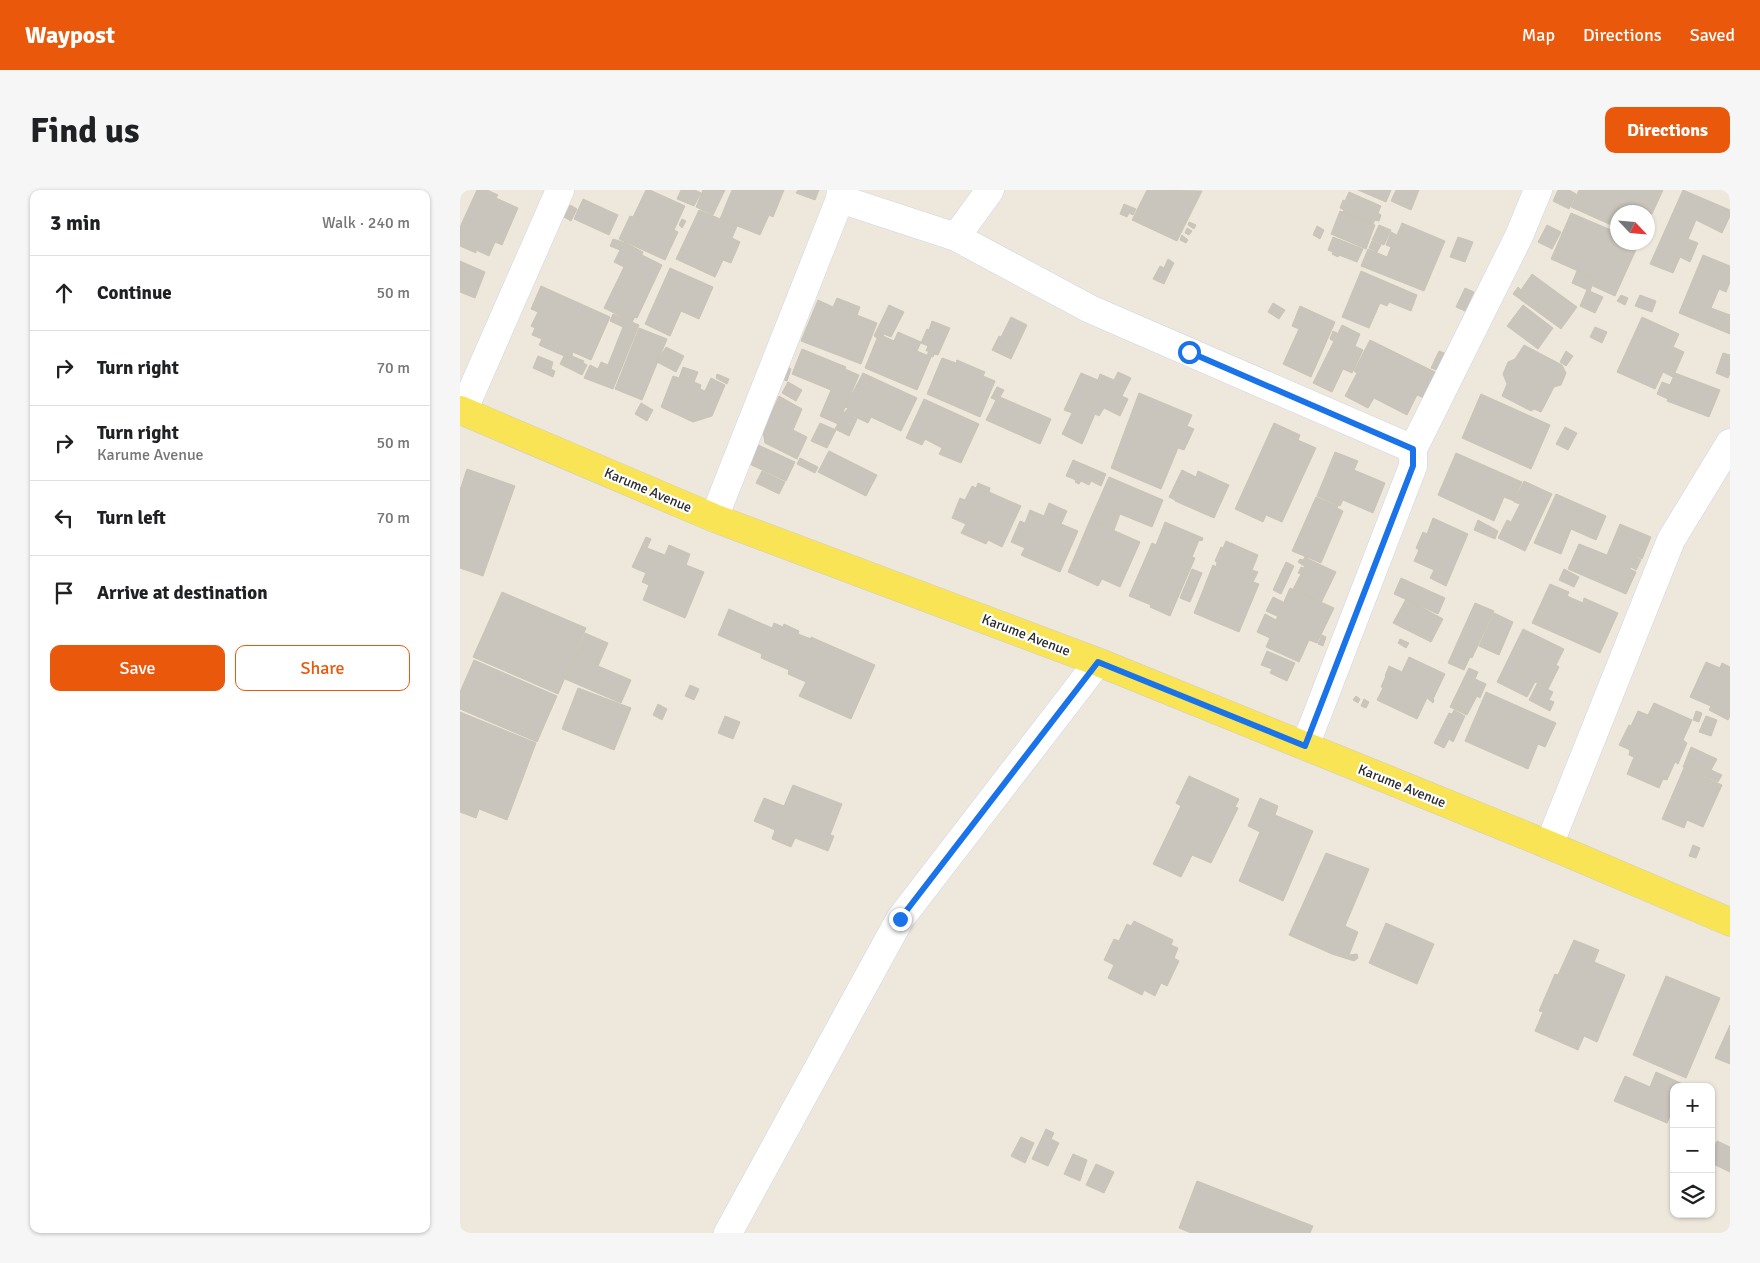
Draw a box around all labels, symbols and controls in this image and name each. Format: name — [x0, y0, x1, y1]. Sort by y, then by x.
text: Waypost — [25, 20, 115, 50]
text: Map — [1522, 24, 1555, 46]
text: Directions — [1583, 24, 1662, 46]
text: Saved — [1690, 24, 1735, 46]
button: Directions — [1605, 107, 1730, 153]
text: Find us — [30, 109, 140, 152]
north arrow — [1610, 205, 1655, 250]
text: 3 min — [50, 210, 101, 236]
text: Walk · 240 m — [322, 213, 410, 233]
icon: ahead — [50, 279, 78, 307]
text: Continue — [97, 281, 172, 305]
text: 50 m — [376, 283, 410, 303]
route start — [1178, 341, 1201, 364]
icon: right — [50, 354, 78, 382]
text: Turn right — [97, 356, 179, 380]
text: 70 m — [376, 358, 410, 378]
text: Turn right — [97, 421, 179, 445]
icon: right — [50, 429, 78, 457]
text: 50 m — [376, 433, 410, 453]
text: Karume Avenue — [97, 445, 204, 465]
street label: Karume Avenue — [602, 464, 694, 516]
icon: left — [50, 504, 78, 532]
text: Turn left — [97, 506, 166, 530]
text: 70 m — [376, 508, 410, 528]
icon: arrive — [50, 579, 78, 607]
text: Arrive at destination — [97, 581, 268, 605]
street label: Karume Avenue — [979, 610, 1073, 660]
button: Save — [50, 645, 225, 691]
button: Share — [235, 645, 410, 691]
street label: Karume Avenue — [1356, 761, 1448, 811]
route end — [889, 908, 912, 931]
map controls — [1670, 1083, 1715, 1218]
button: + — [1670, 1083, 1715, 1128]
button: − — [1670, 1128, 1715, 1173]
button: layers — [1670, 1173, 1715, 1218]

